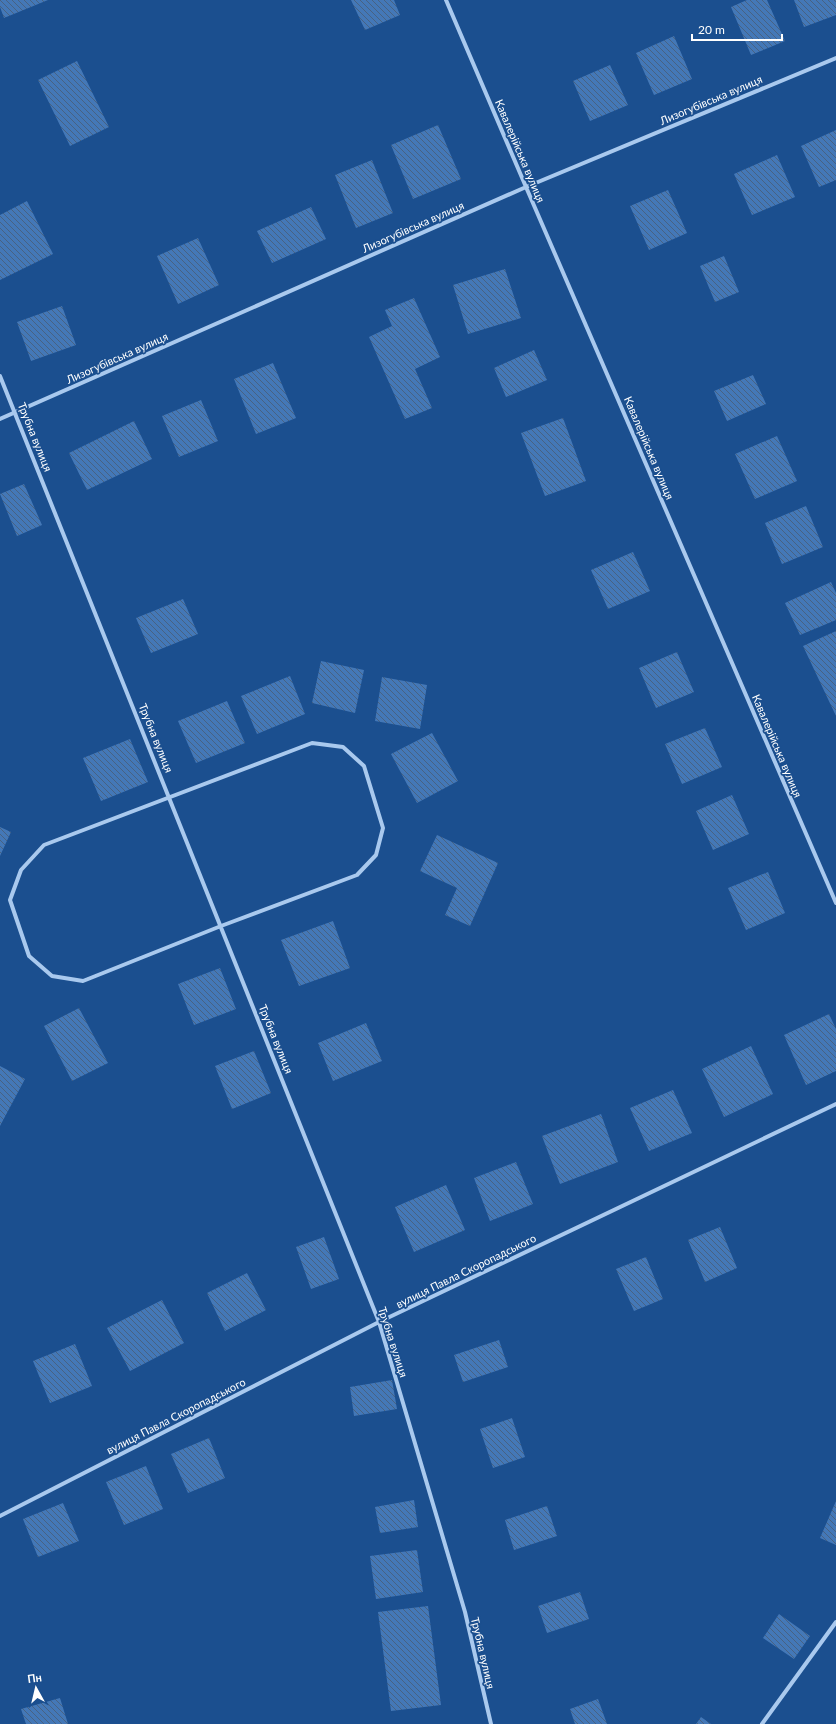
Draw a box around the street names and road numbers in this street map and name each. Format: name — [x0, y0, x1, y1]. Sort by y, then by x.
street label: Лизогубівська вулиця — [657, 72, 764, 127]
street label: Кавалерійська вулиця — [493, 97, 548, 204]
street label: Лизогубівська вулиця — [359, 198, 466, 255]
street label: Лизогубівська вулиця — [63, 329, 170, 386]
street label: Кавалерійська вулиця — [622, 394, 677, 501]
street label: Трубна вулиця — [16, 400, 55, 473]
street label: Кавалерійська вулиця — [750, 692, 805, 799]
street label: Трубна вулиця — [137, 701, 176, 774]
street label: Трубна вулиця — [257, 1002, 296, 1075]
street label: вулиця Павла Скоропадського — [394, 1231, 538, 1310]
street label: Трубна вулиця — [376, 1305, 411, 1379]
street label: вулиця Павла Скоропадського — [104, 1375, 247, 1456]
street label: Трубна вулиця — [469, 1616, 498, 1690]

